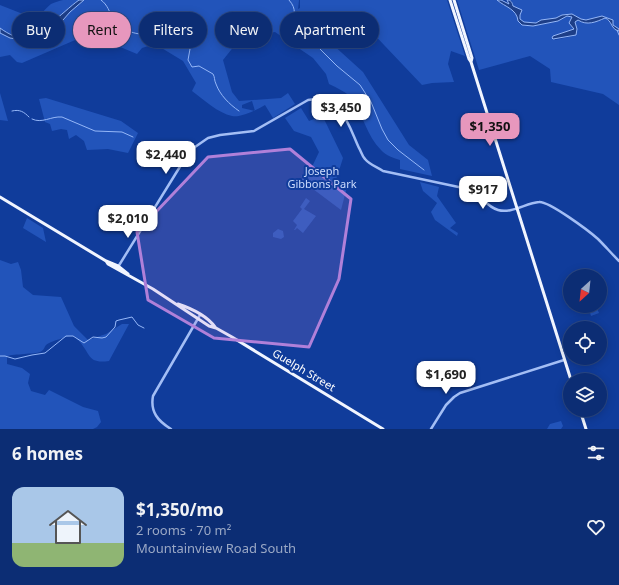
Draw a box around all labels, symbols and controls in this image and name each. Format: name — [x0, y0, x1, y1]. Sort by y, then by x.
chip: Buy — [12, 12, 65, 48]
chip: Rent — [73, 12, 131, 48]
chip: Filters — [139, 12, 207, 48]
chip: New — [215, 12, 272, 48]
chip: Apartment — [280, 12, 379, 48]
pin: $3,450 — [308, 94, 374, 128]
text: $3,450 — [321, 98, 361, 116]
pin: $1,350 — [457, 113, 523, 147]
text: $1,350 — [470, 117, 510, 135]
pin: $2,440 — [133, 141, 199, 175]
text: $2,440 — [146, 145, 186, 163]
park label: Joseph Gibbons Park — [287, 163, 357, 191]
pin: $917 — [459, 176, 507, 210]
text: $917 — [468, 180, 498, 198]
pin: $2,010 — [95, 205, 161, 239]
text: $2,010 — [108, 209, 148, 227]
north arrow — [563, 269, 607, 313]
map controls — [563, 269, 607, 417]
button: locate — [563, 321, 607, 365]
street label: Guelph Street — [270, 345, 339, 394]
pin: $1,690 — [413, 361, 479, 395]
text: $1,690 — [426, 365, 466, 383]
button: layers — [563, 373, 607, 417]
text: 6 homes — [12, 442, 83, 465]
icon: filters — [585, 442, 607, 464]
text: $1,350/mo — [136, 498, 224, 521]
icon: home — [44, 503, 92, 551]
icon: heart — [585, 516, 607, 538]
text: 2 rooms · 70 m² — [136, 521, 231, 539]
text: Mountainview Road South — [136, 539, 296, 557]

